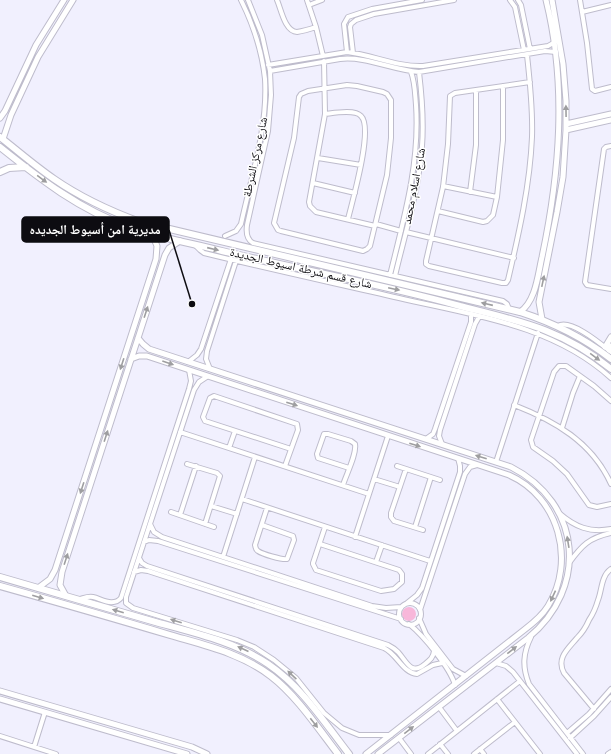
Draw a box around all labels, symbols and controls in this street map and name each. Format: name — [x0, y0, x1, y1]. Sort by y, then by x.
one-way arrow — [563, 104, 569, 117]
street label: شارع مركز الشرطة — [239, 115, 271, 198]
street label: شارع اسلام محمد — [399, 146, 429, 226]
one-way arrow — [37, 175, 47, 183]
callout: مديرية امن أسيوط الجديده — [22, 217, 169, 242]
text: مديرية امن أسيوط الجديده — [29, 221, 161, 238]
street label: شارع قسم شرطة اسيوط الجديدة — [228, 244, 374, 292]
one-way arrow — [206, 246, 219, 252]
one-way arrow — [541, 275, 547, 287]
one-way arrow — [388, 286, 400, 292]
one-way arrow — [481, 300, 493, 306]
one-way arrow — [144, 306, 150, 318]
one-way arrow — [590, 353, 601, 361]
one-way arrow — [119, 359, 125, 371]
one-way arrow — [163, 360, 175, 366]
one-way arrow — [286, 401, 298, 407]
one-way arrow — [103, 430, 109, 442]
one-way arrow — [410, 442, 422, 448]
one-way arrow — [474, 454, 486, 460]
one-way arrow — [78, 482, 84, 494]
one-way arrow — [565, 536, 571, 548]
one-way arrow — [63, 553, 69, 565]
one-way arrow — [550, 590, 556, 602]
one-way arrow — [31, 594, 44, 600]
one-way arrow — [112, 608, 124, 614]
one-way arrow — [169, 618, 181, 624]
one-way arrow — [237, 646, 248, 652]
one-way arrow — [506, 646, 517, 655]
one-way arrow — [287, 670, 297, 680]
one-way arrow — [310, 718, 318, 729]
one-way arrow — [404, 726, 415, 735]

